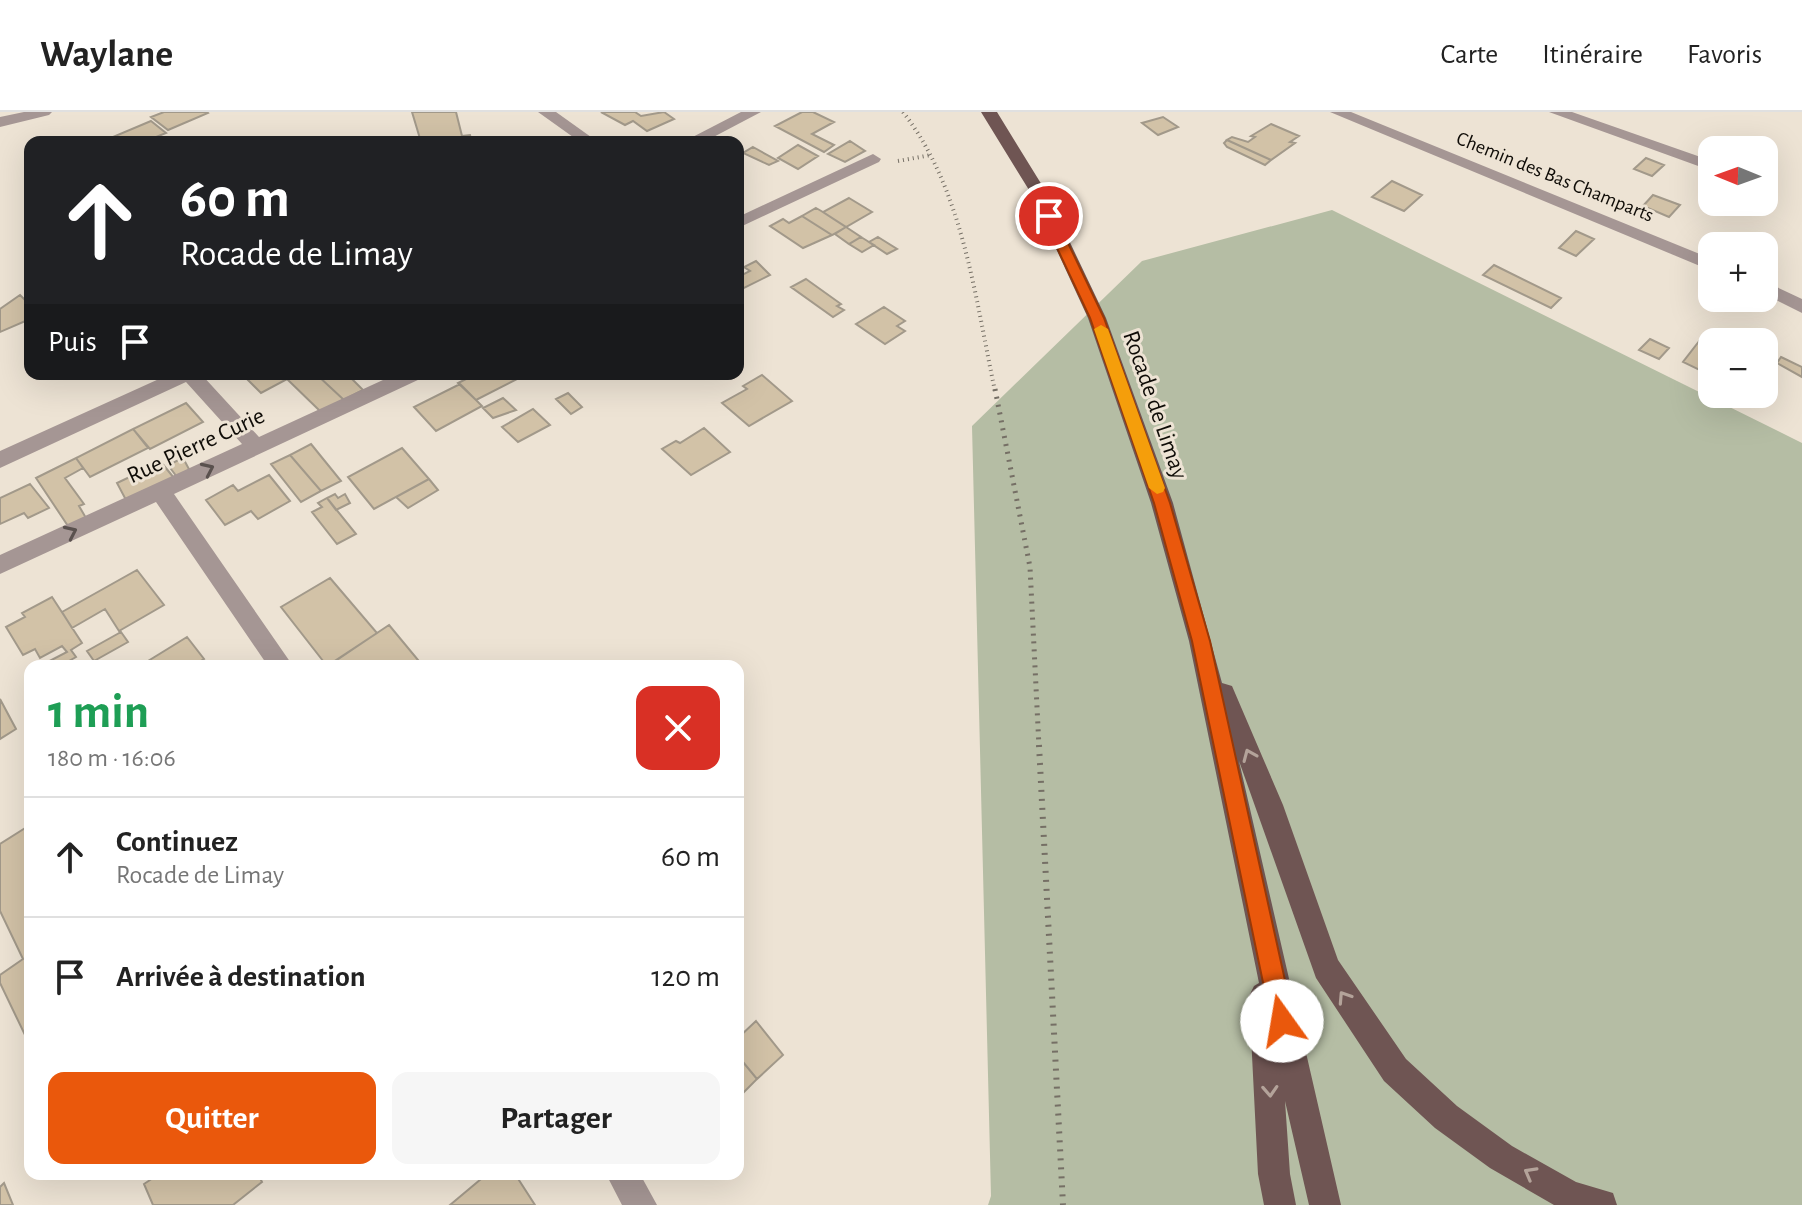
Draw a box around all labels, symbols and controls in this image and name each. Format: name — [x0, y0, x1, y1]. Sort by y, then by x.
text: Waylane — [40, 36, 173, 74]
text: Carte — [1441, 41, 1498, 69]
text: Itinéraire — [1542, 41, 1643, 69]
text: Favoris — [1687, 41, 1762, 69]
street label: Chemin des Bas Champarts — [1454, 128, 1656, 226]
north arrow — [1698, 136, 1778, 216]
map controls — [1698, 136, 1778, 408]
icon: ahead — [48, 168, 152, 272]
text: 60 m — [180, 171, 290, 227]
pin — [1015, 182, 1083, 250]
icon: arrive — [1027, 194, 1071, 238]
button: + — [1698, 232, 1778, 312]
text: Rocade de Limay — [180, 236, 413, 272]
icon: arrive — [113, 320, 157, 364]
text: Puis — [48, 327, 97, 357]
street label: Rocade de Limay — [1118, 328, 1192, 482]
button: − — [1698, 328, 1778, 408]
street label: Rue Pierre Curie — [124, 404, 268, 488]
one-way arrow — [199, 463, 214, 479]
one-way arrow — [63, 526, 77, 542]
button: close — [636, 686, 720, 770]
text: 1 min — [48, 689, 149, 737]
text: 180 m · 16:06 — [48, 745, 176, 771]
one-way arrow — [1243, 749, 1259, 764]
text: Continuez — [116, 827, 238, 857]
icon: ahead — [48, 835, 92, 879]
text: 60 m — [661, 842, 720, 872]
text: Rocade de Limay — [116, 862, 284, 888]
icon: arrive — [48, 955, 92, 999]
text: Arrivée à destination — [116, 962, 366, 992]
text: 120 m — [651, 962, 720, 992]
position arrow — [1240, 979, 1324, 1063]
one-way arrow — [1339, 991, 1354, 1005]
button: Quitter — [48, 1072, 376, 1164]
button: Partager — [392, 1072, 720, 1164]
one-way arrow — [1261, 1085, 1278, 1098]
one-way arrow — [1524, 1168, 1538, 1183]

